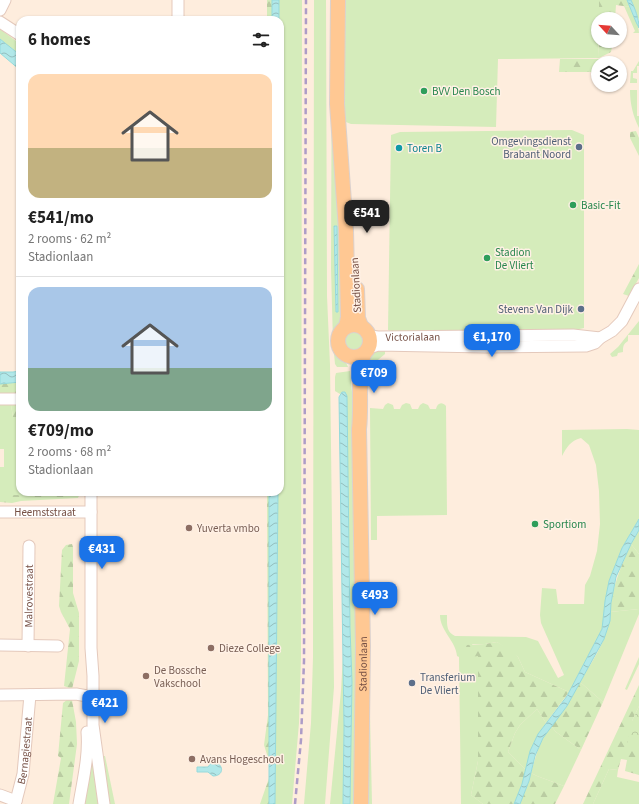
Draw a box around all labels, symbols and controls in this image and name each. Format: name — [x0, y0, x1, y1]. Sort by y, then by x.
north arrow — [591, 12, 627, 48]
map controls — [591, 12, 627, 92]
text: 6 homes — [28, 28, 90, 52]
icon: filters — [250, 29, 272, 51]
button: layers — [591, 56, 627, 92]
place label: BVV Den Bosch — [432, 84, 501, 99]
marker: BVV Den Bosch — [419, 86, 429, 96]
icon: home — [114, 100, 186, 172]
place label: Omgevingsdienst Brabant Noord — [491, 134, 571, 162]
place label: Toren B — [407, 141, 443, 156]
marker: Omgevingsdienst Brabant Noord — [574, 142, 584, 152]
marker: Toren B — [394, 143, 404, 153]
place label: Basic-Fit — [581, 198, 621, 213]
pin: €541 — [343, 200, 391, 234]
marker: Basic-Fit — [568, 200, 578, 210]
text: €541 — [353, 204, 381, 222]
text: €541/mo — [28, 206, 94, 230]
text: 2 rooms · 62 m² — [28, 230, 111, 248]
place label: Stadion De Vliert — [495, 245, 534, 273]
text: Stadionlaan — [28, 248, 93, 266]
marker: Stadion De Vliert — [482, 253, 492, 263]
street label: Stadionlaan — [347, 257, 365, 313]
place label: Stevens Van Dijk — [498, 302, 574, 317]
marker: Stevens Van Dijk — [576, 304, 586, 314]
icon: home — [114, 313, 186, 385]
pin: €1,170 — [459, 324, 525, 358]
text: €1,170 — [473, 328, 511, 346]
street label: Victorialaan — [385, 329, 440, 344]
pin: €709 — [350, 360, 398, 394]
text: €709 — [360, 364, 388, 382]
text: €709/mo — [28, 419, 94, 443]
text: 2 rooms · 68 m² — [28, 443, 111, 461]
text: Stadionlaan — [28, 461, 93, 479]
street label: Heemststraat — [14, 505, 76, 520]
place label: Sportiom — [543, 517, 586, 532]
marker: Sportiom — [530, 519, 540, 529]
place label: Yuverta vmbo — [196, 521, 260, 536]
marker: Yuverta vmbo — [184, 523, 194, 533]
pin: €431 — [78, 536, 126, 570]
text: €431 — [88, 540, 116, 558]
street label: Malrovestraat — [21, 564, 36, 628]
pin: €493 — [351, 582, 399, 616]
text: €493 — [361, 586, 389, 604]
street label: Stadionlaan — [355, 636, 371, 692]
place label: Dieze College — [219, 641, 281, 656]
marker: Dieze College — [206, 643, 216, 653]
place label: De Bossche Vakschool — [154, 663, 207, 691]
place label: Transferium De Vliert — [420, 670, 475, 698]
marker: De Bossche Vakschool — [141, 671, 151, 681]
marker: Transferium De Vliert — [407, 678, 417, 688]
pin: €421 — [81, 690, 129, 724]
text: €421 — [91, 694, 119, 712]
street label: Bernagiestraat — [13, 716, 36, 786]
place label: Avans Hogeschool — [200, 752, 284, 767]
marker: Avans Hogeschool — [187, 754, 197, 764]

